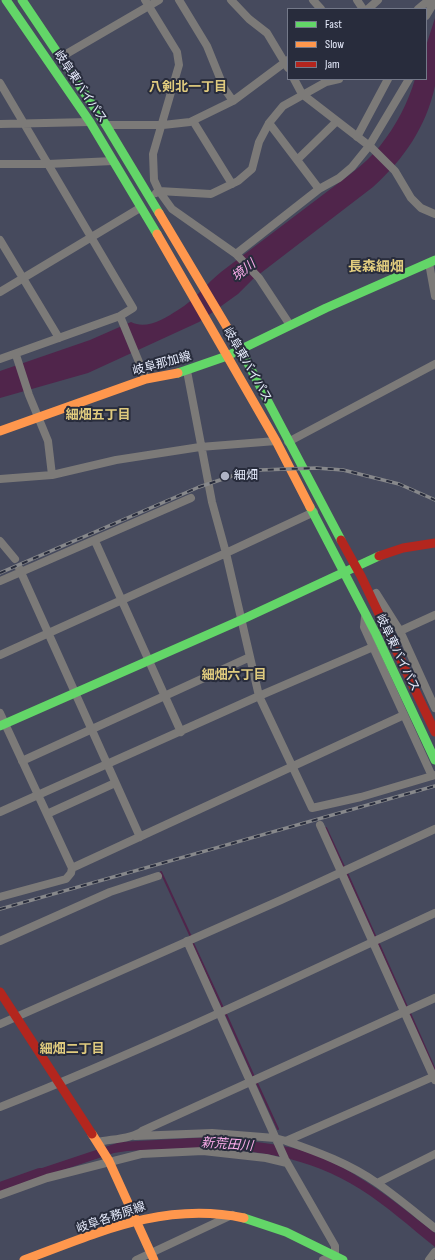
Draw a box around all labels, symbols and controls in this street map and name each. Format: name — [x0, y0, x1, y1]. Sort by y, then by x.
legend — [287, 8, 427, 80]
text: Fast — [325, 17, 342, 32]
text: Slow — [325, 37, 344, 52]
street label: 岐阜東バイパス — [51, 48, 109, 126]
text: Jam — [325, 57, 340, 72]
district label: 八剣北一丁目 — [149, 80, 227, 96]
water label: 境川 — [229, 257, 259, 285]
district label: 長森細畑 — [348, 259, 404, 275]
street label: 岐阜東バイパス — [220, 325, 274, 405]
street label: 岐阜那加線 — [131, 349, 193, 379]
district label: 細畑五丁目 — [66, 408, 130, 424]
place label: 細畑 — [234, 469, 258, 483]
marker: 細畑 — [219, 470, 231, 482]
street label: 岐阜東バイパス — [372, 612, 422, 694]
district label: 細畑六丁目 — [202, 668, 266, 684]
district label: 細畑二丁目 — [40, 1042, 104, 1058]
water label: 新荒田川 — [201, 1135, 253, 1155]
street label: 岐阜各務原線 — [75, 1199, 147, 1237]

